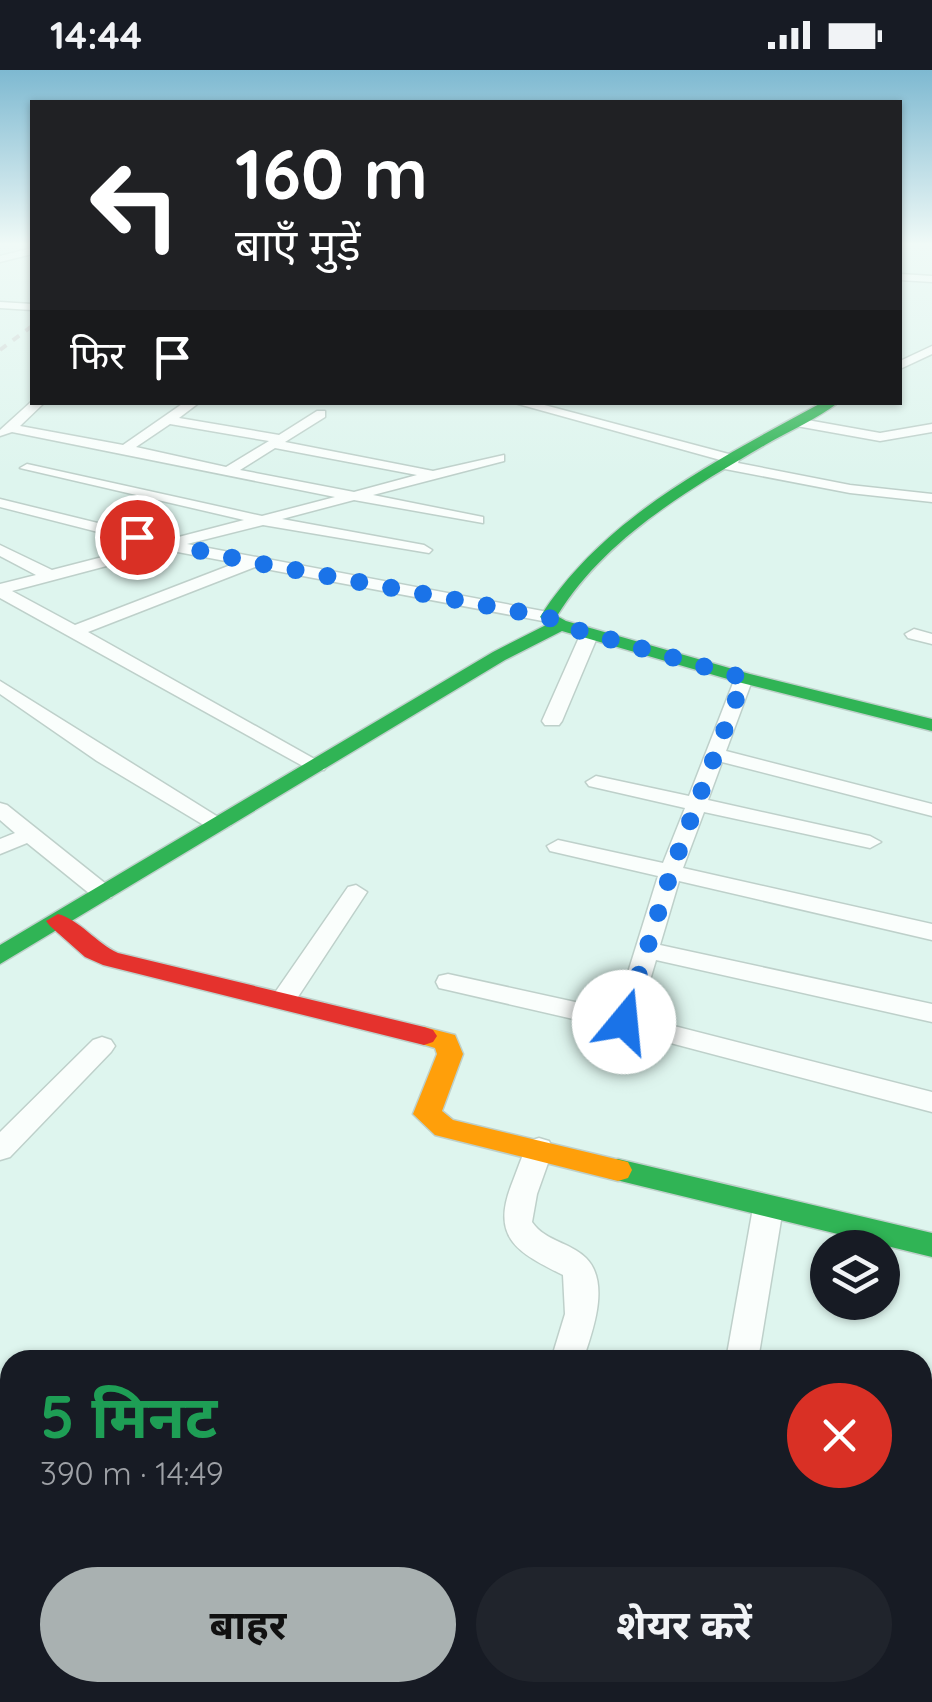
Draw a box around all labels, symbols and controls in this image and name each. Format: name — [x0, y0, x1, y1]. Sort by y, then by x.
text: 14:44 — [50, 11, 142, 59]
text: 160 m — [235, 129, 428, 217]
icon: left — [70, 140, 200, 270]
text: बाएँ मुड़ें — [235, 216, 361, 272]
icon: arrive — [145, 330, 200, 385]
text: फिर — [70, 331, 125, 379]
pin — [95, 495, 180, 580]
icon: arrive — [110, 510, 165, 565]
position arrow — [572, 970, 676, 1074]
map controls — [810, 1230, 900, 1320]
button: layers — [810, 1230, 900, 1320]
text: 5 मिनट — [40, 1378, 217, 1453]
button: close — [787, 1383, 892, 1488]
text: 390 m · 14:49 — [40, 1453, 224, 1493]
button: बाहर — [40, 1567, 456, 1682]
button: शेयर करें — [476, 1567, 892, 1682]

